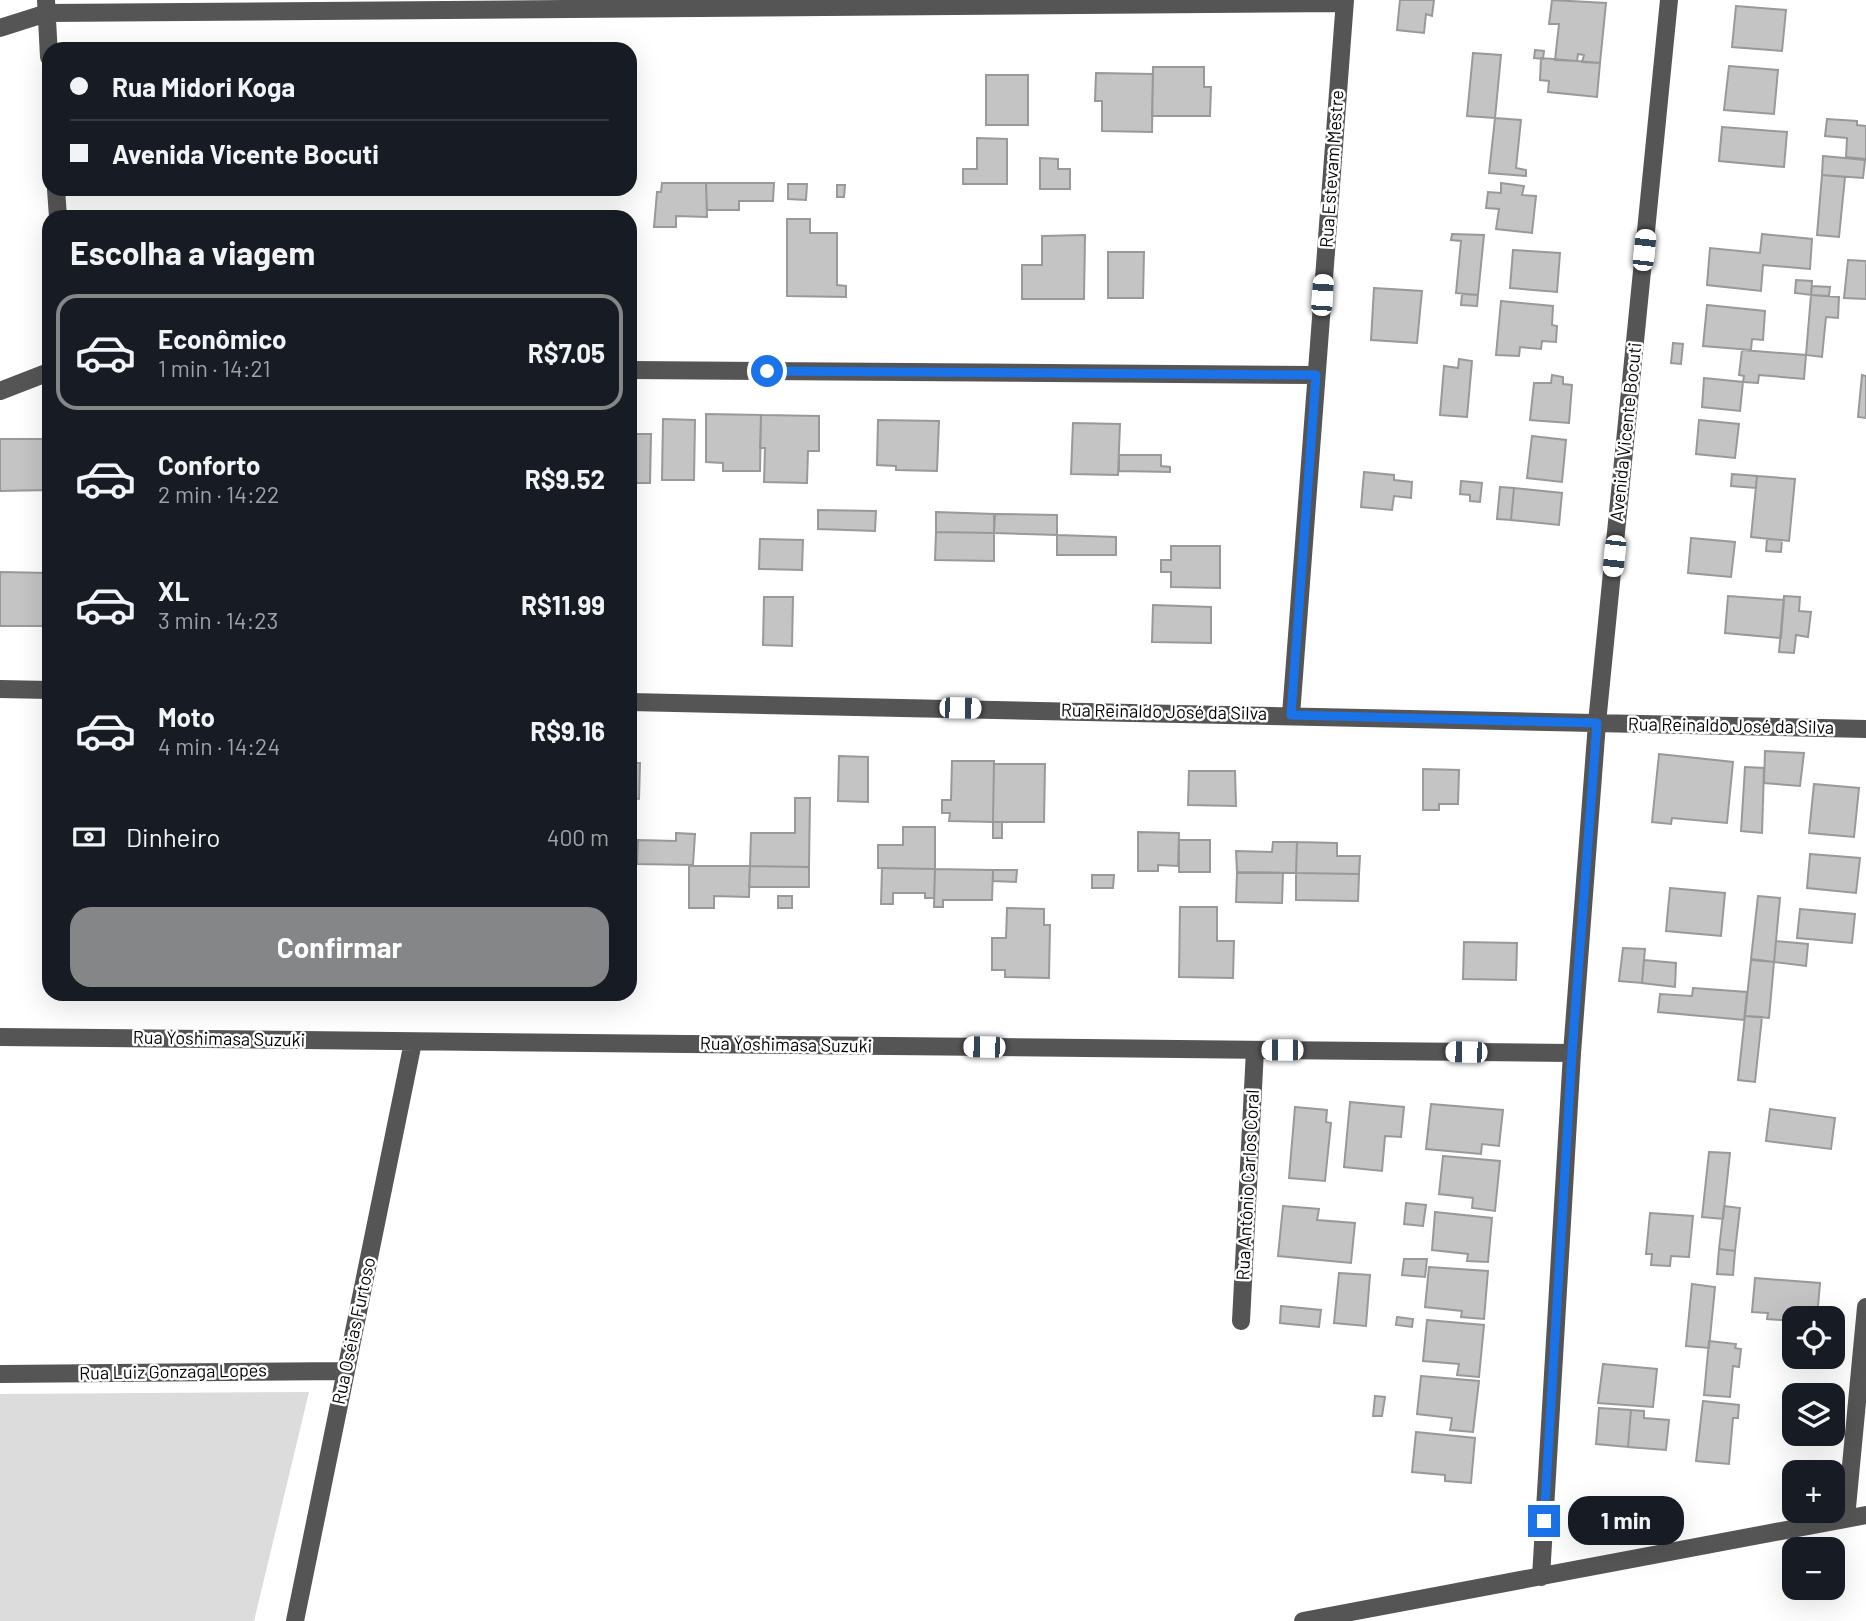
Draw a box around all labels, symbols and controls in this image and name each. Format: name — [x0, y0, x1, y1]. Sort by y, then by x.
text: Rua Midori Koga — [112, 71, 295, 102]
street label: Rua Estevam Mestre — [1315, 89, 1347, 249]
text: Avenida Vicente Bocuti — [112, 138, 379, 169]
car — [1632, 228, 1657, 272]
text: Escolha a viagem — [70, 233, 315, 271]
car — [1311, 273, 1334, 317]
icon: car — [74, 321, 137, 384]
text: Econômico — [158, 323, 287, 354]
text: R$7.05 — [528, 337, 605, 368]
street label: Avenida Vicente Bocuti — [1605, 341, 1645, 522]
text: 1 min · 14:21 — [158, 354, 271, 382]
route start — [751, 355, 783, 387]
icon: car — [74, 447, 137, 510]
text: Conforto — [158, 449, 261, 480]
text: R$9.52 — [525, 463, 605, 494]
text: 2 min · 14:22 — [158, 480, 279, 508]
car — [1602, 534, 1627, 578]
icon: car — [74, 573, 137, 636]
text: XL — [158, 575, 189, 606]
text: R$11.99 — [521, 589, 605, 620]
text: 3 min · 14:23 — [158, 606, 278, 634]
car — [939, 697, 982, 719]
street label: Rua Reinaldo José da Silva — [1061, 698, 1267, 724]
icon: car — [74, 699, 137, 762]
text: Moto — [158, 701, 215, 732]
street label: Rua Reinaldo José da Silva — [1628, 712, 1834, 738]
text: R$9.16 — [530, 715, 605, 746]
text: 4 min · 14:24 — [158, 732, 280, 760]
icon: cash — [70, 818, 108, 856]
text: Dinheiro — [126, 821, 221, 852]
text: 400 m — [547, 823, 609, 851]
button: Confirmar — [70, 907, 609, 987]
street label: Rua Yoshimasa Suzuki — [133, 1025, 305, 1051]
street label: Rua Yoshimasa Suzuki — [700, 1031, 872, 1057]
car — [963, 1036, 1006, 1058]
car — [1262, 1040, 1304, 1061]
car — [1445, 1041, 1488, 1063]
street label: Rua Antônio Carlos Coral — [1231, 1089, 1263, 1281]
street label: Rua Oséias Furtoso — [327, 1255, 379, 1406]
map controls — [1782, 1306, 1845, 1600]
button: locate — [1782, 1306, 1845, 1369]
street label: Rua Luiz Gonzaga Lopes — [79, 1358, 267, 1384]
button: layers — [1782, 1383, 1845, 1446]
button: + — [1782, 1460, 1845, 1523]
callout: 1 min — [1568, 1496, 1684, 1546]
route end — [1528, 1505, 1560, 1537]
text: 1 min — [1601, 1506, 1651, 1534]
button: − — [1782, 1537, 1845, 1600]

